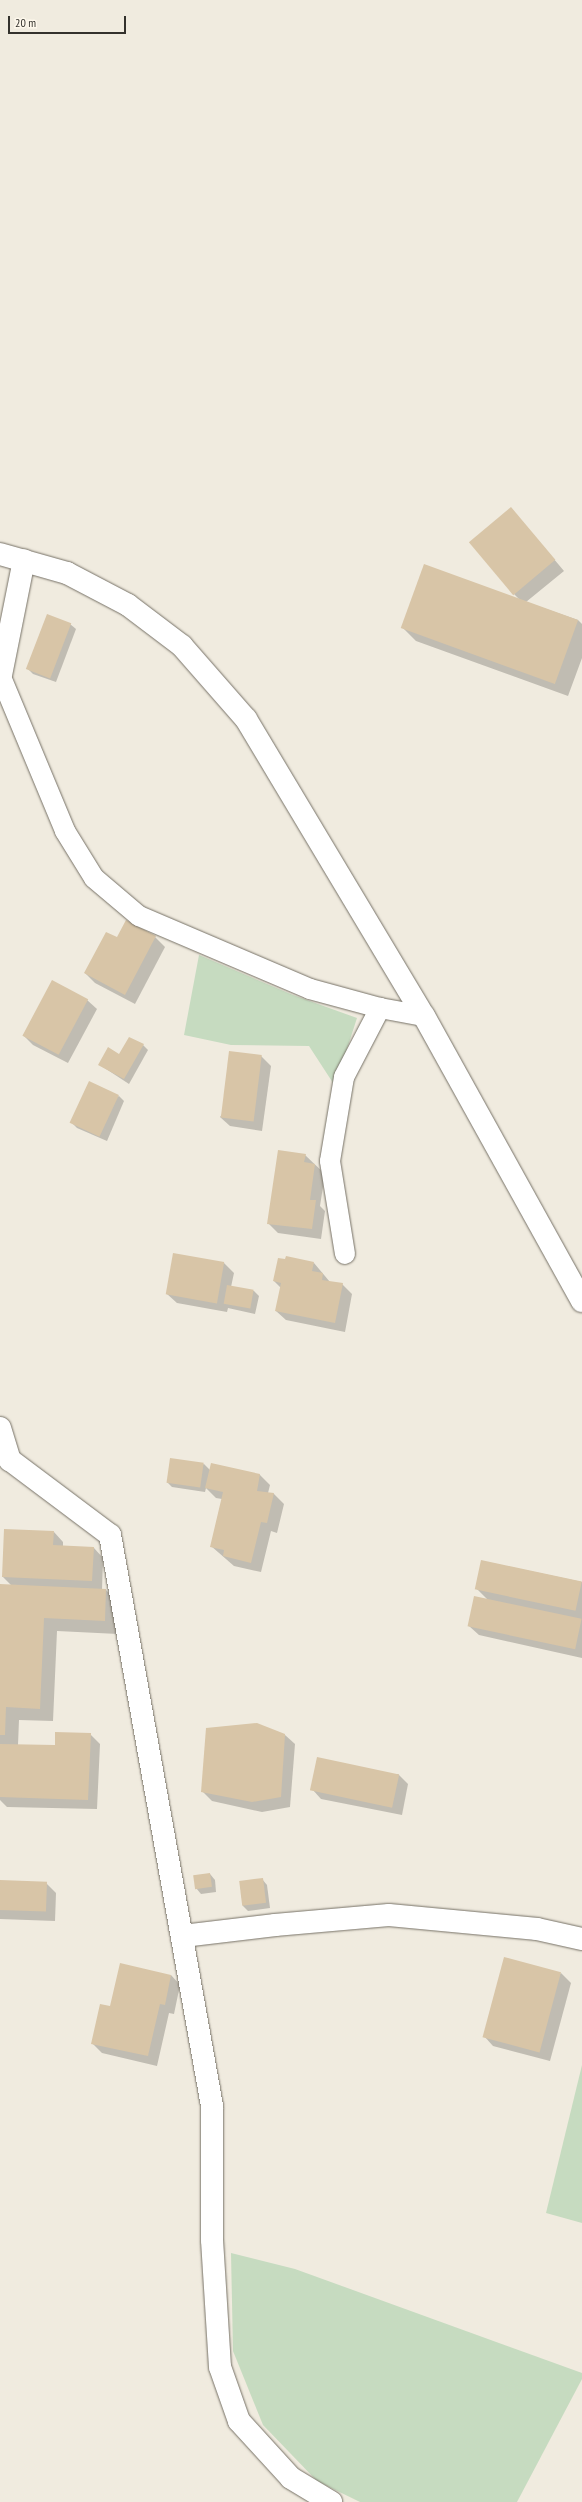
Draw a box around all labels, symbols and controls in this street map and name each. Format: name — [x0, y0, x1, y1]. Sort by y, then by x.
scale bar — [10, 8, 128, 34]
text: 20 m — [15, 15, 36, 30]

